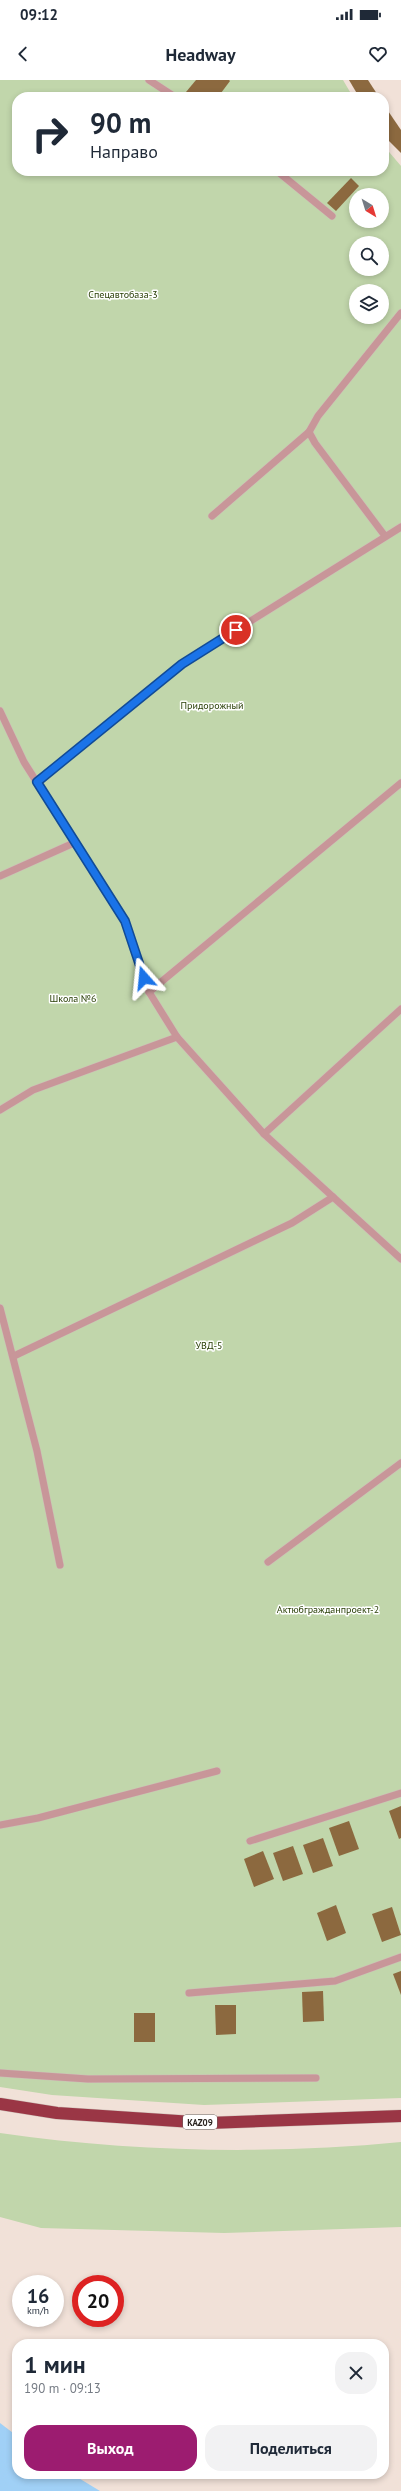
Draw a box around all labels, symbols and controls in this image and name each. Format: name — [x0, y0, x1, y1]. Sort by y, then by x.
text: 09:12 — [20, 5, 58, 24]
icon: back — [12, 43, 34, 65]
text: Headway — [165, 43, 236, 66]
icon: heart — [367, 43, 389, 65]
text: 90 m — [90, 104, 151, 141]
icon: right — [24, 108, 76, 160]
text: Направо — [90, 140, 158, 163]
north arrow — [349, 188, 389, 228]
map controls — [349, 188, 389, 324]
button: search — [349, 236, 389, 276]
button: layers — [349, 284, 389, 324]
park label: Спецавтобаза-3 — [88, 288, 158, 301]
pin — [219, 613, 253, 647]
icon: arrive — [225, 619, 247, 641]
park label: Придорожный — [181, 699, 244, 712]
position arrow — [123, 957, 165, 999]
park label: Школа №6 — [49, 992, 97, 1005]
park label: УВД-5 — [196, 1339, 222, 1352]
park label: Актюбгражданпроект-2 — [277, 1603, 379, 1616]
road number: KAZ09 — [183, 2115, 217, 2129]
speed limit sign: 20 — [72, 2275, 124, 2327]
text: 16 — [27, 2283, 49, 2309]
text: km/h — [27, 2304, 49, 2317]
text: 1 мин — [24, 2349, 86, 2380]
button: close — [335, 2352, 377, 2394]
text: 190 m · 09:13 — [24, 2380, 101, 2397]
button: Выход — [24, 2425, 197, 2471]
button: Поделиться — [205, 2425, 377, 2471]

